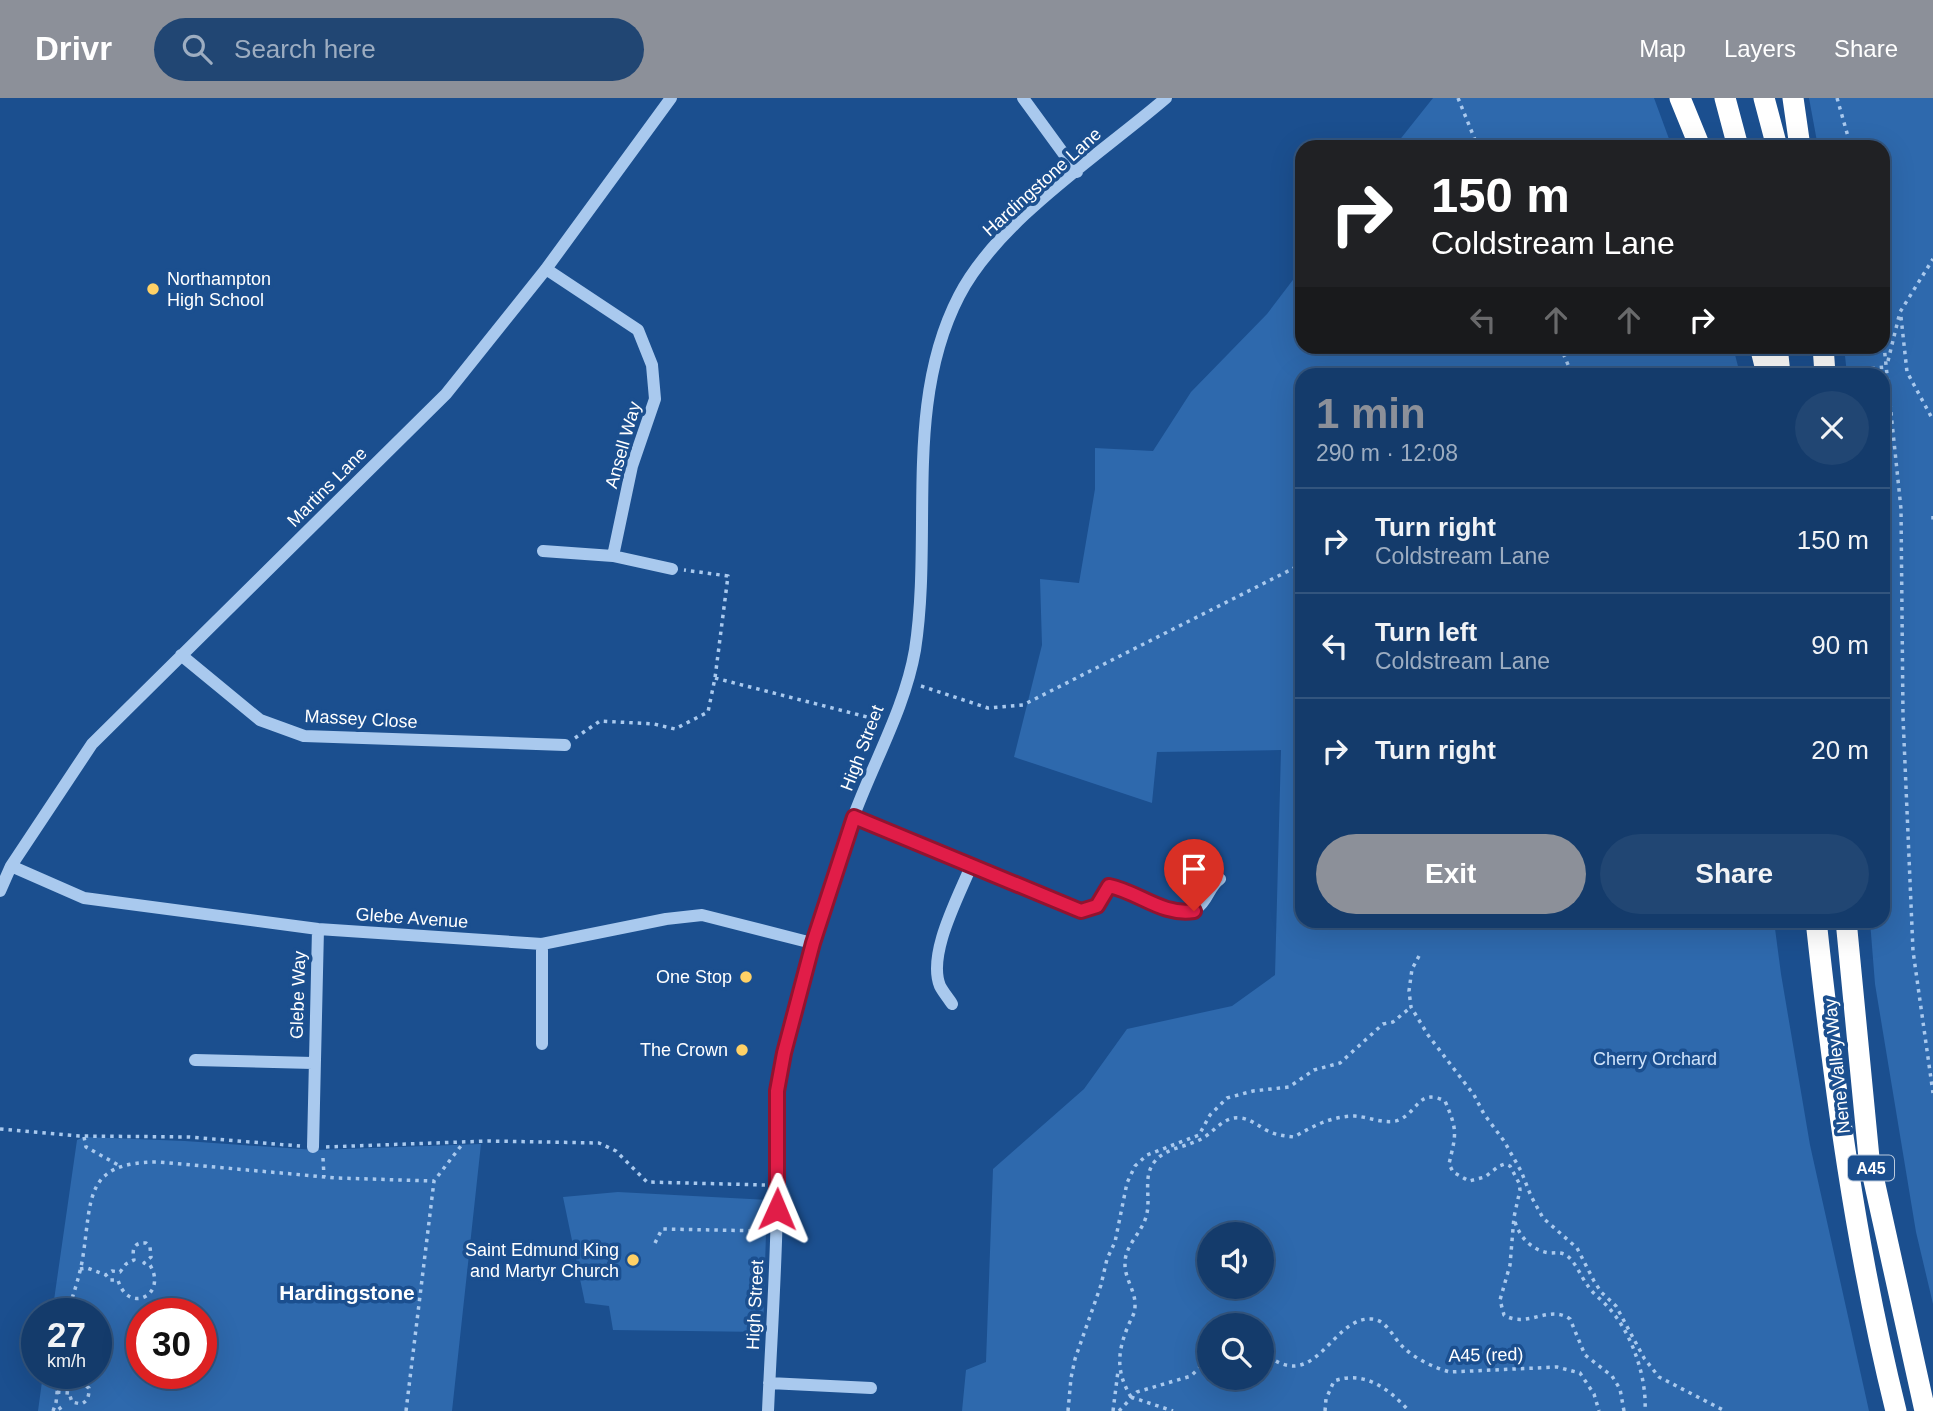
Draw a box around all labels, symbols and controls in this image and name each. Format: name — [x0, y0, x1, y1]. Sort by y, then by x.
search box — [154, 18, 644, 81]
text: Drivr — [35, 30, 112, 67]
icon: search — [178, 30, 216, 68]
text: Search here — [234, 34, 376, 64]
text: Map — [1639, 35, 1686, 62]
text: Layers — [1724, 35, 1796, 62]
text: Share — [1834, 35, 1898, 62]
street label: Hardingstone Lane — [979, 124, 1105, 240]
icon: right — [1316, 168, 1407, 259]
text: 150 m — [1431, 168, 1570, 222]
text: Coldstream Lane — [1431, 225, 1675, 261]
place label: Northampton High School — [167, 269, 271, 310]
marker: Northampton High School — [145, 281, 161, 297]
icon: left — [1464, 301, 1502, 339]
icon: ahead — [1537, 301, 1575, 339]
icon: ahead — [1610, 301, 1648, 339]
icon: right — [1683, 301, 1721, 339]
text: 1 min — [1316, 390, 1426, 437]
button: close — [1795, 391, 1869, 465]
street label: Ansell Way — [601, 399, 645, 491]
text: 290 m · 12:08 — [1316, 440, 1458, 466]
street label: Martins Lane — [283, 443, 371, 531]
text: Turn right — [1375, 512, 1496, 542]
icon: right — [1316, 522, 1354, 560]
text: 150 m — [1797, 525, 1869, 555]
text: Coldstream Lane — [1375, 543, 1550, 569]
text: Turn left — [1375, 617, 1477, 647]
icon: left — [1316, 627, 1354, 665]
text: 90 m — [1811, 630, 1869, 660]
text: Coldstream Lane — [1375, 648, 1550, 674]
street label: High Street — [837, 702, 887, 794]
street label: Massey Close — [304, 706, 418, 732]
icon: right — [1316, 732, 1354, 770]
text: Turn right — [1375, 735, 1496, 765]
text: 20 m — [1811, 735, 1869, 765]
button: Exit — [1316, 834, 1586, 914]
button: Share — [1600, 834, 1869, 914]
pin — [1164, 839, 1224, 911]
icon: arrive — [1175, 850, 1213, 888]
street label: Glebe Avenue — [355, 904, 469, 932]
street label: Glebe Way — [286, 950, 310, 1040]
place label: One Stop — [656, 967, 732, 987]
marker: One Stop — [738, 969, 754, 985]
street label: Nene Valley Way — [1820, 997, 1854, 1135]
place label: The Crown — [640, 1040, 728, 1060]
marker: The Crown — [734, 1042, 750, 1058]
park label: Cherry Orchard — [1593, 1049, 1717, 1069]
road number: A45 — [1848, 1156, 1894, 1180]
position arrow — [740, 1172, 814, 1246]
map controls — [1197, 1222, 1274, 1390]
button: sound — [1197, 1222, 1274, 1299]
place label: Saint Edmund King and Martyr Church — [465, 1240, 619, 1281]
marker: Saint Edmund King and Martyr Church — [625, 1252, 641, 1268]
street label: High Street — [743, 1260, 767, 1350]
district label: Hardingstone — [279, 1281, 415, 1304]
speed limit sign: 30 — [126, 1298, 217, 1389]
button: search — [1197, 1313, 1274, 1390]
text: 27 — [47, 1315, 86, 1354]
street label: A45 (red) — [1448, 1344, 1524, 1366]
text: km/h — [47, 1351, 86, 1371]

